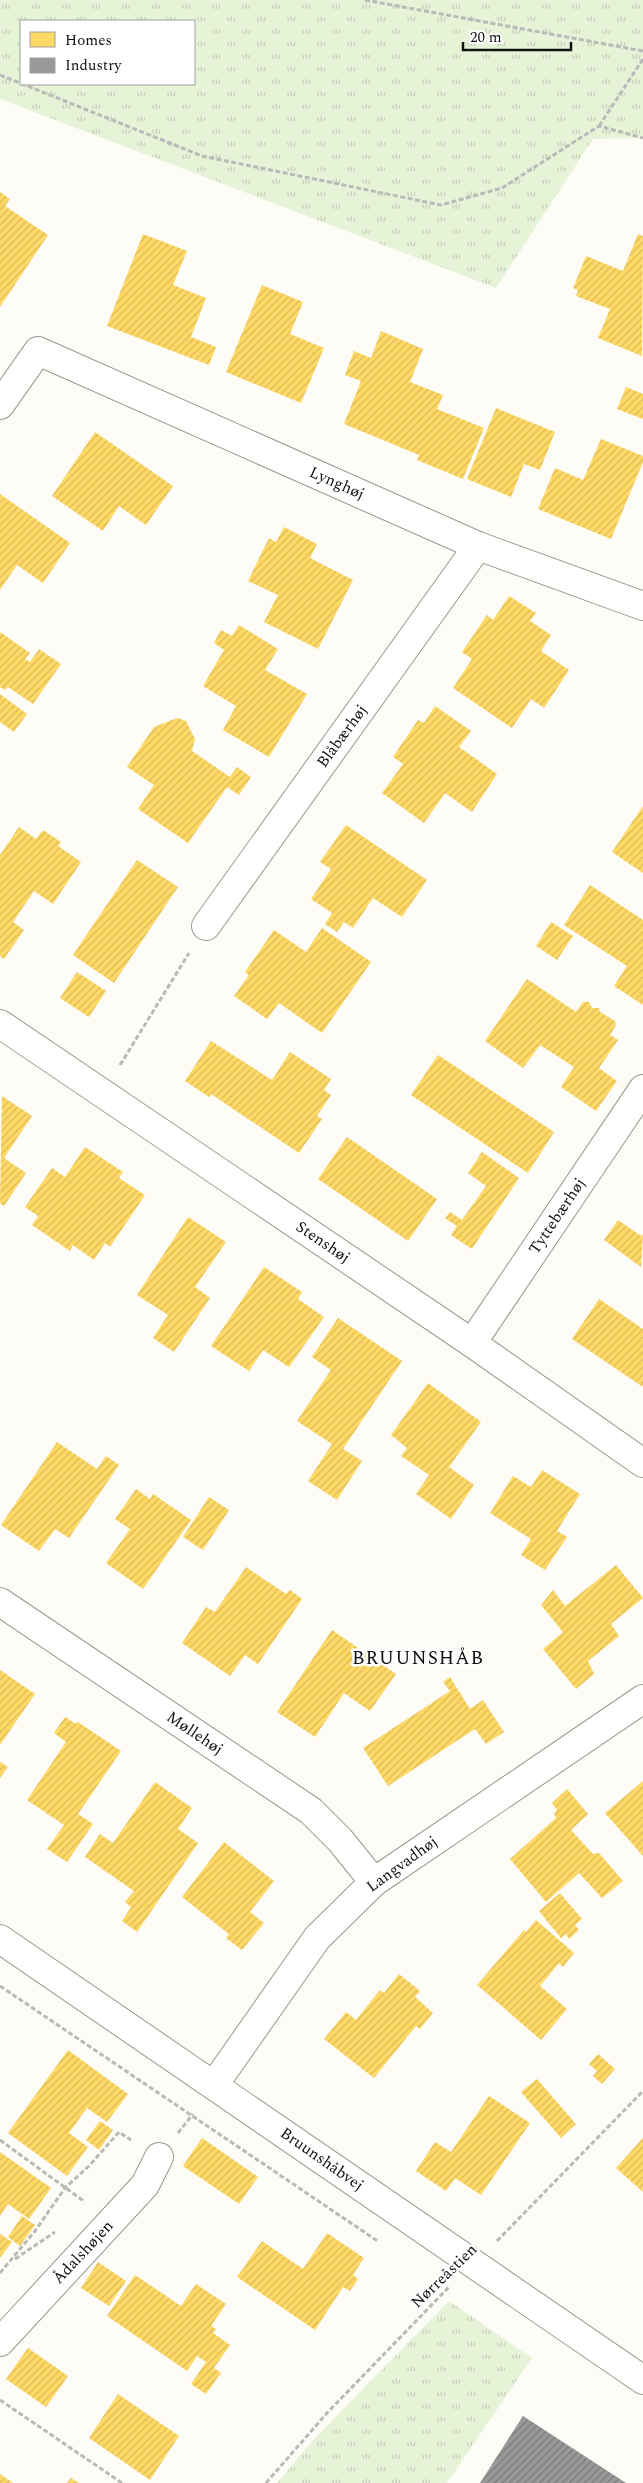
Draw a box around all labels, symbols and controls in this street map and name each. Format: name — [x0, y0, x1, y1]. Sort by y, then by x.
legend — [20, 20, 195, 85]
scale bar — [463, 20, 570, 52]
text: 20 m — [470, 26, 502, 49]
text: Homes — [65, 29, 112, 52]
text: Industry — [65, 54, 122, 77]
street label: Lynghøj — [305, 460, 369, 506]
street label: Blåbærhøj — [311, 699, 373, 773]
street label: Tyttebærhøj — [523, 1173, 591, 1259]
street label: Stenshøj — [291, 1215, 355, 1269]
district label: BRUUNSHÅB — [352, 1644, 484, 1673]
street label: Møllehøj — [162, 1705, 228, 1761]
street label: Langvadhøj — [361, 1830, 443, 1898]
street label: Bruunshåbvej — [275, 2121, 369, 2197]
street label: Ådalshøjen — [47, 2215, 119, 2289]
street label: Nørreåstien — [405, 2238, 483, 2314]

